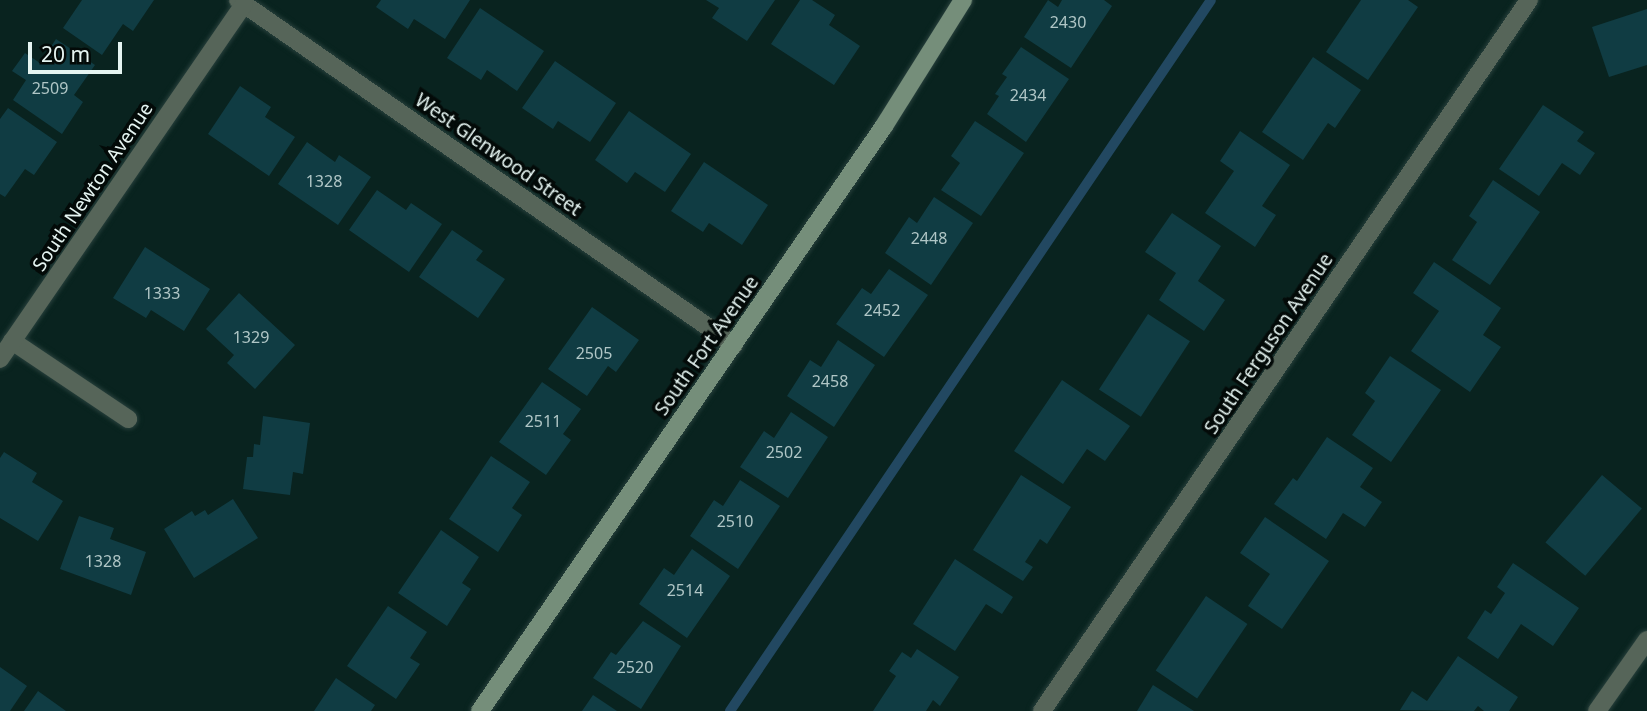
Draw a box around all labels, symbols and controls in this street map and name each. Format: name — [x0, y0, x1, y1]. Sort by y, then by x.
house number: 2430 — [1050, 12, 1086, 32]
scale bar — [32, 28, 126, 72]
text: 20 m — [41, 40, 90, 68]
house number: 2509 — [32, 78, 68, 98]
house number: 2434 — [1010, 85, 1046, 105]
street label: West Glenwood Street — [410, 89, 586, 221]
street label: South Newton Avenue — [28, 98, 158, 276]
house number: 1328 — [306, 171, 342, 191]
house number: 2448 — [911, 228, 947, 248]
street label: South Ferguson Avenue — [1200, 249, 1338, 439]
street label: South Fort Avenue — [650, 272, 764, 420]
house number: 1333 — [144, 283, 180, 303]
house number: 2452 — [864, 300, 900, 320]
house number: 1329 — [233, 327, 269, 347]
house number: 2505 — [576, 343, 612, 363]
house number: 2458 — [812, 371, 848, 391]
house number: 2511 — [525, 411, 561, 431]
house number: 2502 — [766, 442, 802, 462]
house number: 2510 — [717, 511, 753, 531]
house number: 1328 — [85, 551, 121, 571]
house number: 2514 — [667, 580, 703, 600]
house number: 2520 — [617, 657, 653, 677]

